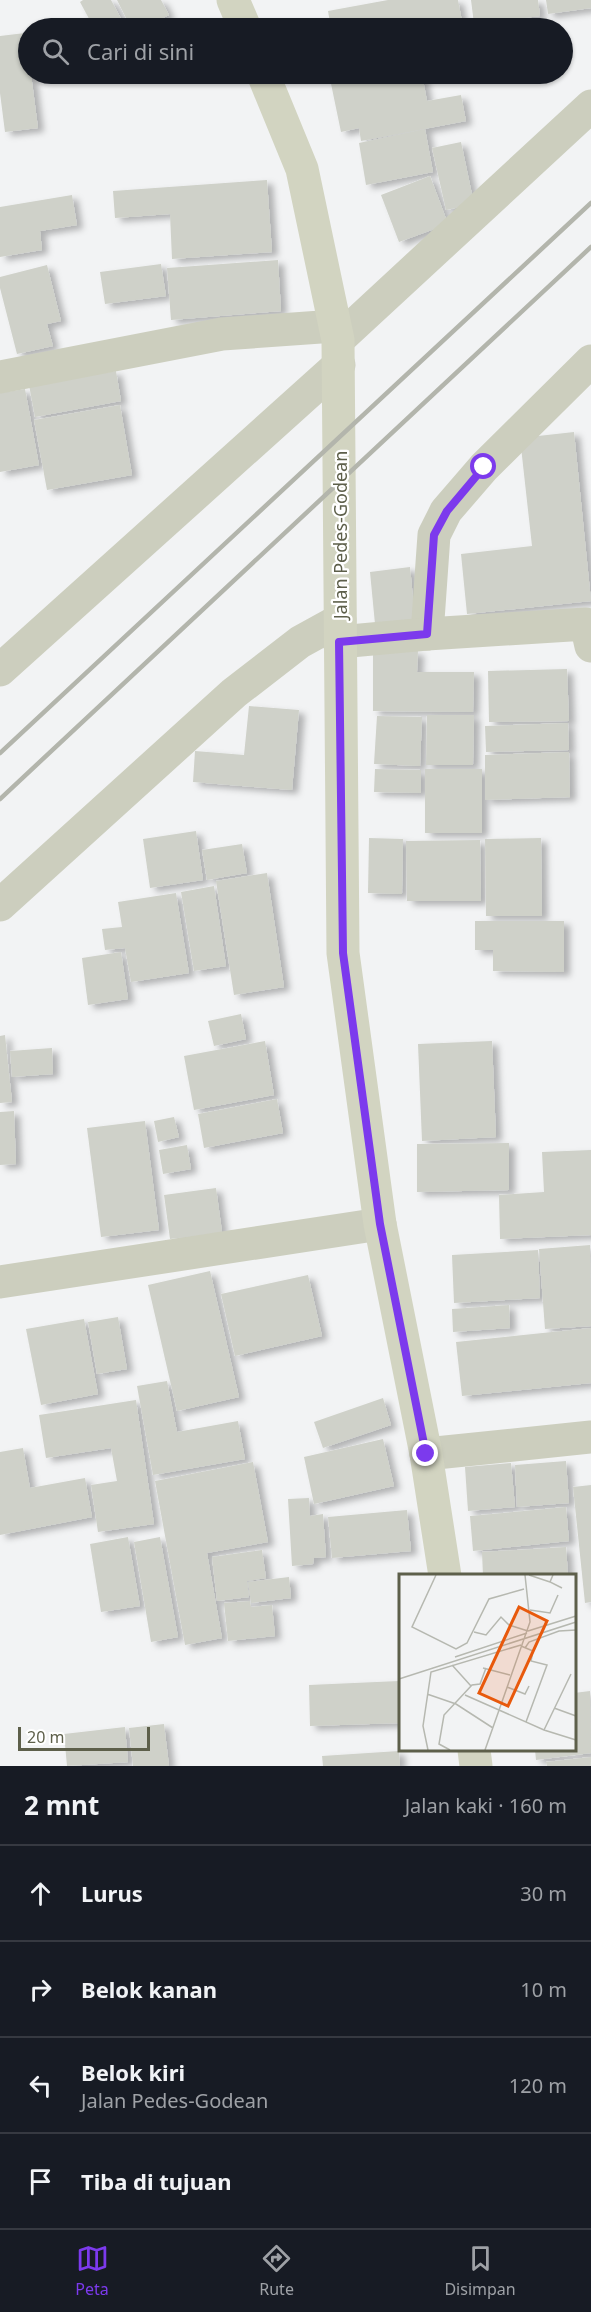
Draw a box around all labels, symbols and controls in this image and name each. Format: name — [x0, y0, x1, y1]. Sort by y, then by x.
search box — [18, 18, 573, 84]
icon: search — [39, 35, 72, 68]
text: Cari di sini — [87, 36, 194, 66]
street label: Jalan Pedes-Godean — [328, 451, 352, 621]
route start — [470, 453, 496, 479]
route end — [412, 1440, 438, 1466]
inset map — [399, 1574, 576, 1751]
scale bar — [18, 1724, 150, 1752]
text: 20 m — [27, 1726, 64, 1748]
text: 2 mnt — [24, 1787, 99, 1823]
text: Jalan kaki · 160 m — [405, 1792, 567, 1819]
icon: ahead — [24, 1877, 57, 1910]
text: Lurus — [81, 1878, 143, 1908]
text: 30 m — [520, 1880, 567, 1907]
icon: right — [24, 1973, 57, 2006]
text: Belok kanan — [81, 1974, 217, 2004]
text: 10 m — [520, 1976, 567, 2003]
text: Belok kiri — [81, 2057, 185, 2087]
icon: left — [24, 2069, 57, 2102]
text: 120 m — [509, 2072, 567, 2099]
text: Jalan Pedes-Godean — [81, 2087, 268, 2114]
icon: arrive — [24, 2165, 57, 2198]
text: Tiba di tujuan — [81, 2166, 231, 2196]
tab: Peta — [75, 2242, 109, 2300]
tab: Rute — [259, 2242, 294, 2300]
tab: Disimpan — [444, 2242, 516, 2300]

